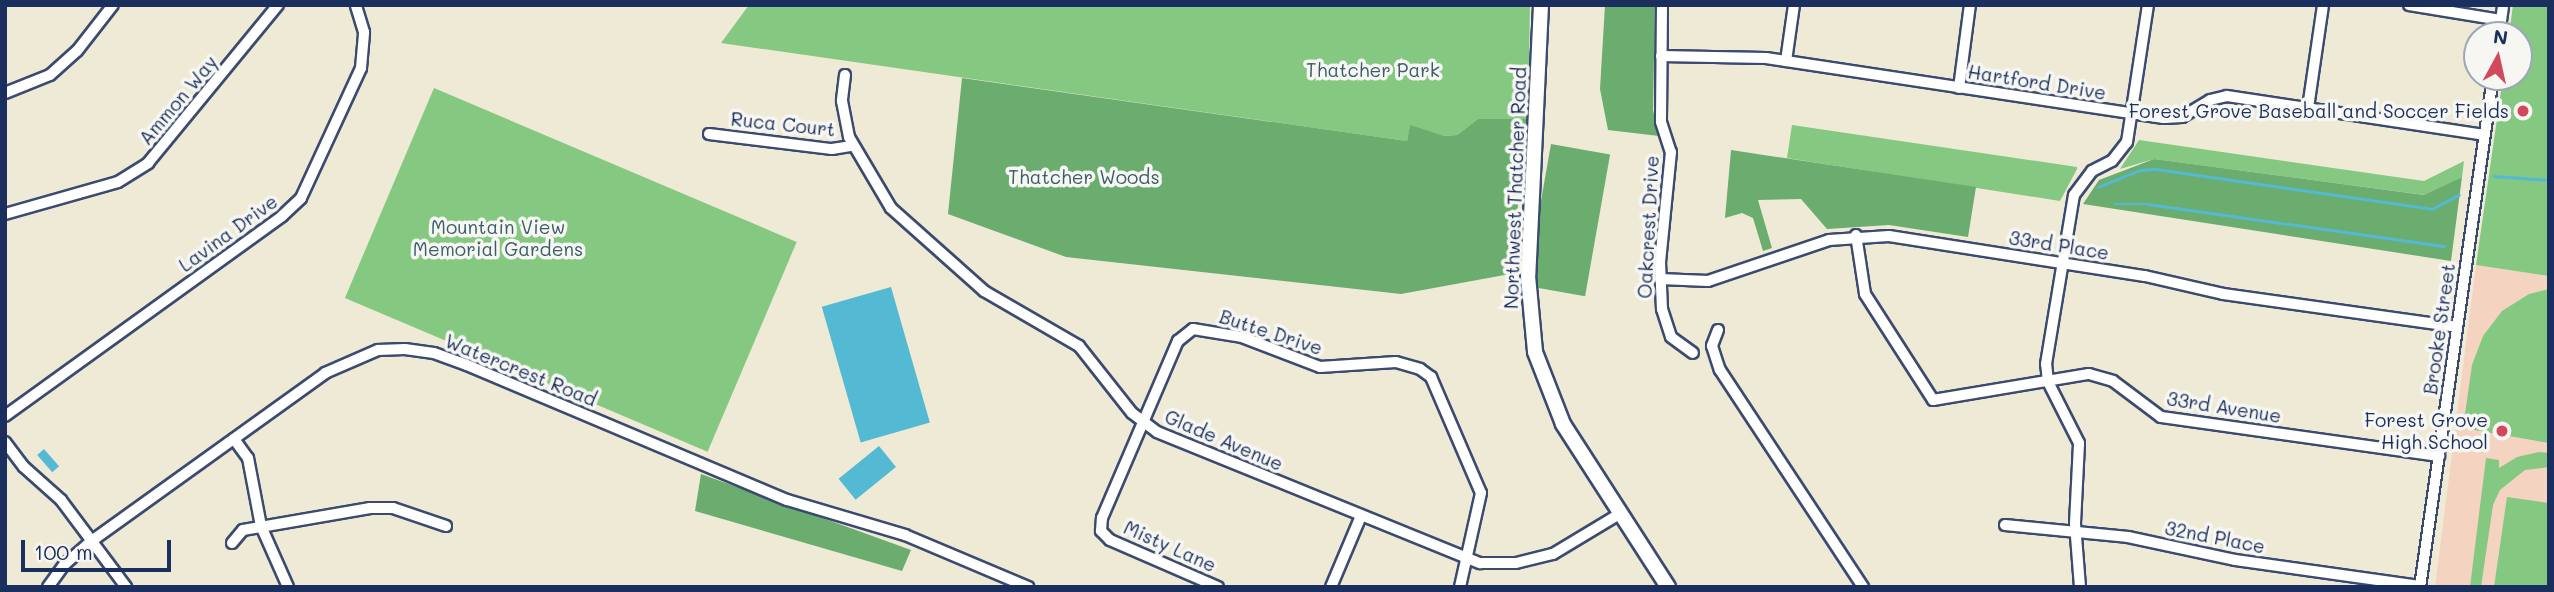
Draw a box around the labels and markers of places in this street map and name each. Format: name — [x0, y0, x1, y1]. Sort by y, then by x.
place label: Forest Grove Baseball and Soccer Fields — [2129, 100, 2509, 122]
marker: Forest Grove Baseball and Soccer Fields — [2515, 103, 2531, 119]
place label: Forest Grove High School — [2364, 409, 2488, 453]
marker: Forest Grove High School — [2494, 423, 2510, 439]

